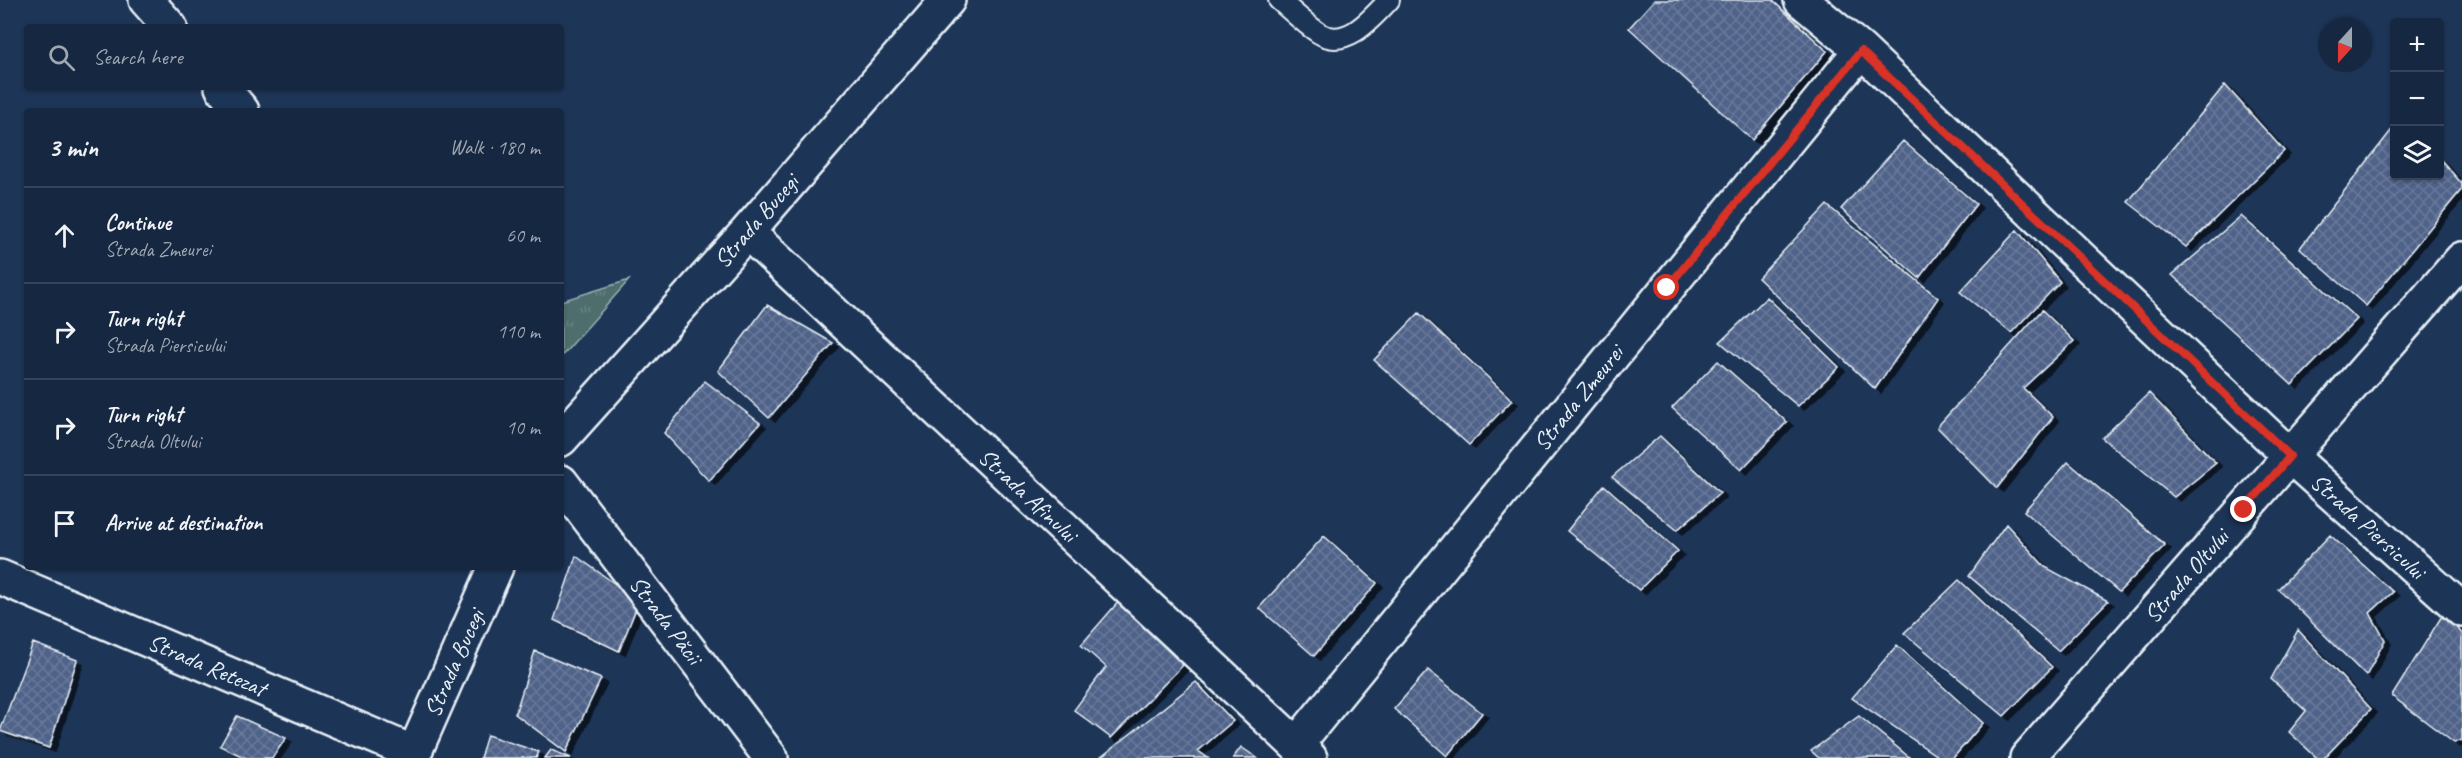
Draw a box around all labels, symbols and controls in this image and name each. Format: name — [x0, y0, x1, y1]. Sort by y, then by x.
north arrow — [2318, 18, 2372, 72]
map controls — [2390, 18, 2444, 180]
button: + — [2390, 18, 2444, 72]
search box — [24, 24, 564, 90]
icon: search — [45, 41, 78, 74]
text: Search here — [93, 43, 183, 71]
button: − — [2390, 72, 2444, 126]
button: layers — [2390, 126, 2444, 180]
text: 3 min — [48, 131, 98, 164]
text: Walk · 180 m — [450, 135, 540, 160]
street label: Strada Bucegi — [707, 166, 807, 274]
text: Continue — [105, 209, 171, 237]
icon: ahead — [48, 219, 81, 252]
text: 60 m — [506, 223, 540, 248]
text: Strada Zmeurei — [105, 237, 211, 262]
route start — [1653, 274, 1679, 300]
text: Turn right — [105, 305, 182, 333]
icon: right — [48, 315, 81, 348]
text: 110 m — [497, 319, 540, 344]
text: Strada Piersicului — [105, 333, 225, 358]
street label: Strada Zmeurei — [1526, 336, 1632, 457]
text: Turn right — [105, 401, 182, 429]
icon: right — [48, 411, 81, 444]
text: 10 m — [506, 415, 540, 440]
text: Strada Oltului — [105, 429, 201, 454]
street label: Strada Afinului — [972, 442, 1086, 550]
street label: Strada Piersicului — [2304, 467, 2433, 587]
route end — [2230, 496, 2256, 522]
icon: arrive — [48, 507, 81, 540]
text: Arrive at destination — [105, 509, 262, 537]
street label: Strada Oltului — [2137, 521, 2237, 629]
street label: Strada Păcii — [623, 570, 711, 672]
street label: Strada Bucegi — [417, 602, 492, 722]
street label: Strada Retezat — [143, 627, 273, 704]

